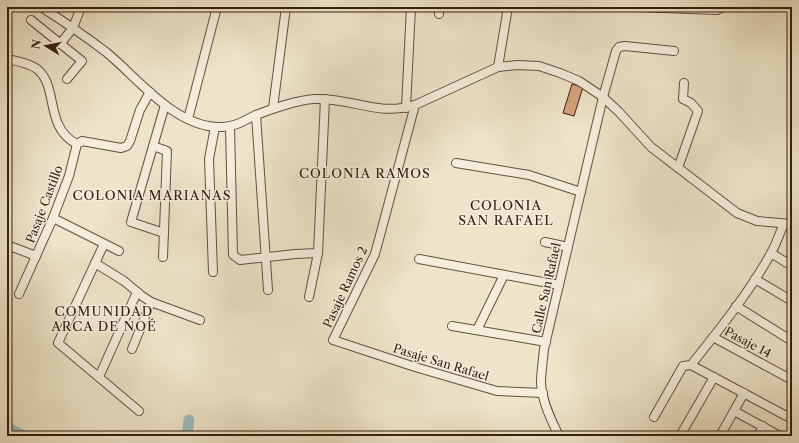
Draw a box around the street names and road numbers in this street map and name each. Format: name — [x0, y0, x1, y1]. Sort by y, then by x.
street label: Pasaje Castillo — [22, 163, 66, 245]
street label: Calle San Rafael — [528, 241, 564, 335]
street label: Pasaje Ramos 2 — [320, 244, 370, 330]
street label: Pasaje 14 — [722, 323, 774, 361]
street label: Pasaje San Rafael — [391, 340, 491, 384]

